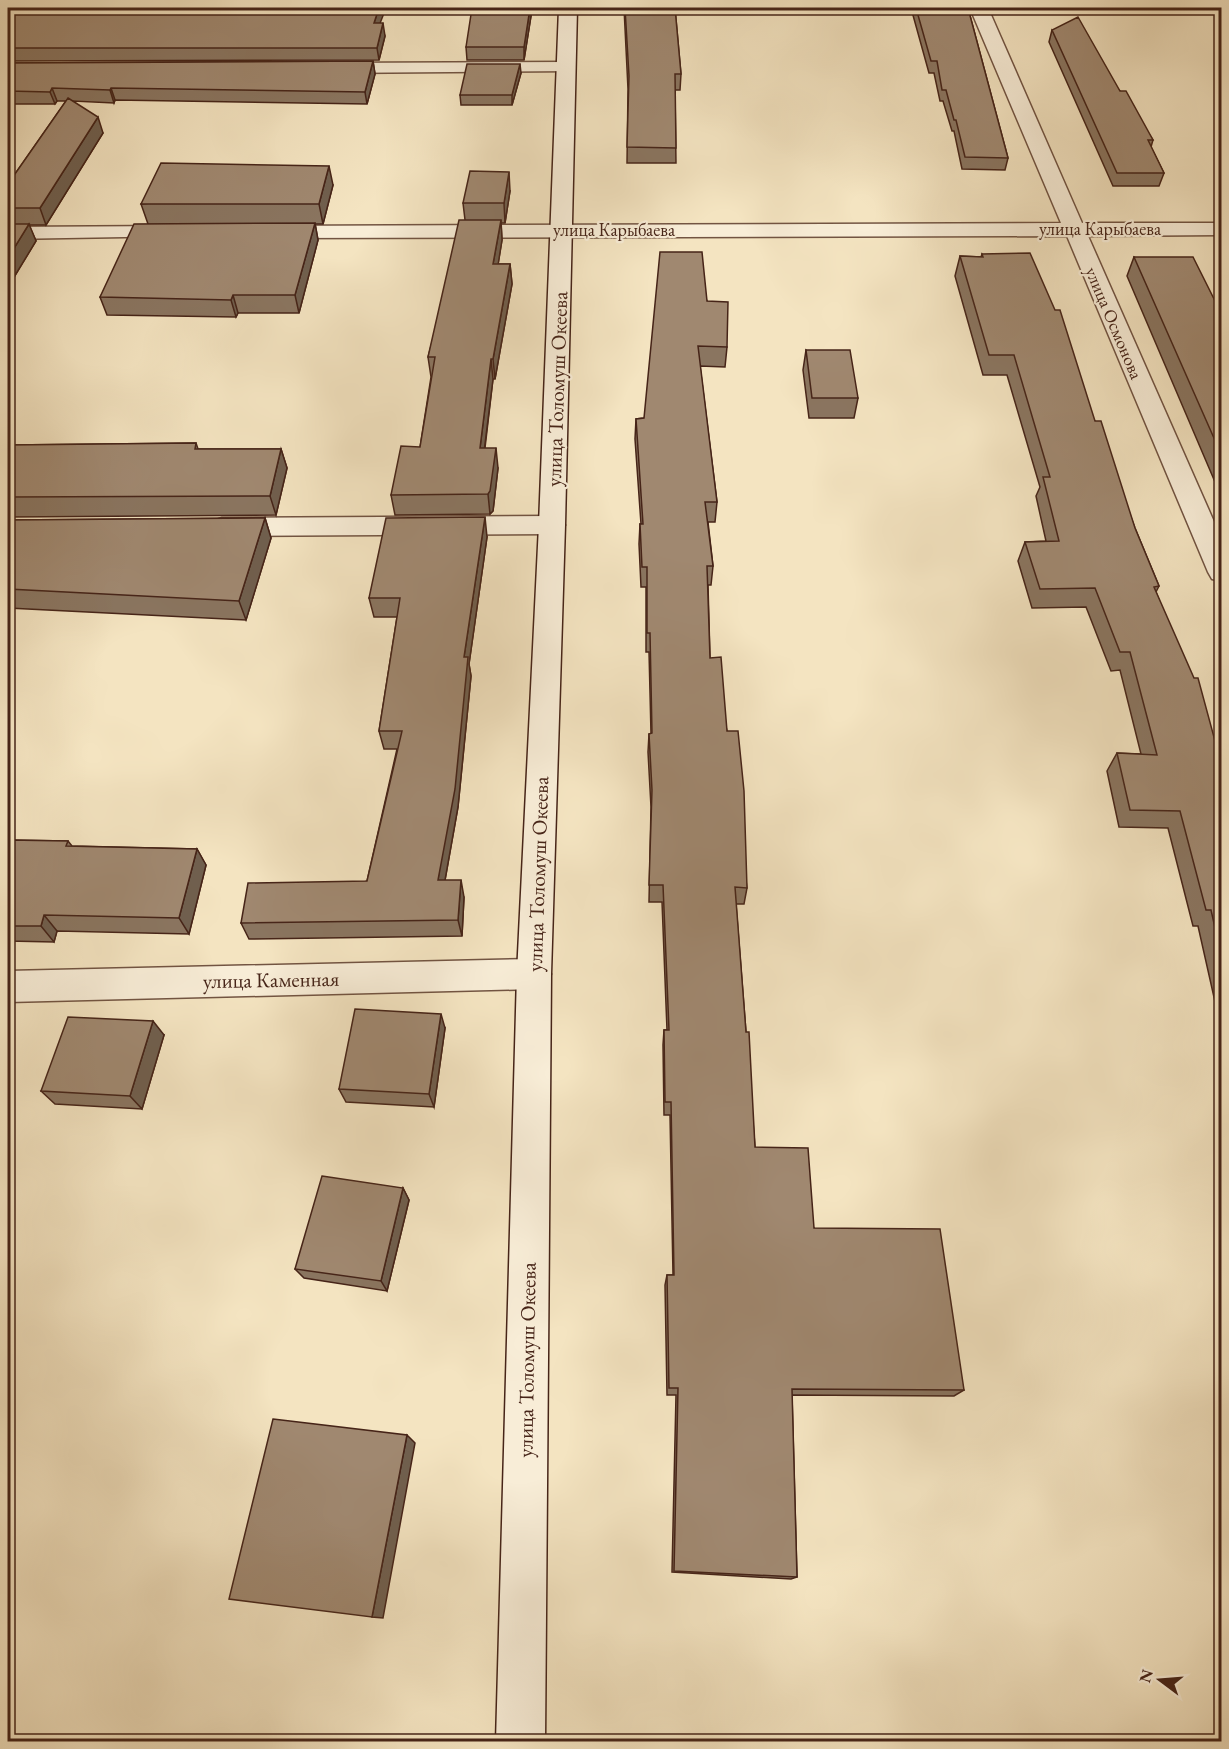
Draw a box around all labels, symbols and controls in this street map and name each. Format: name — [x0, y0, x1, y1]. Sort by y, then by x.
street label: улица Карыбаева — [1039, 217, 1162, 240]
street label: улица Карыбаева — [553, 218, 676, 241]
street label: улица Осмонова — [1080, 263, 1149, 383]
street label: улица Толомуш Океева — [540, 290, 573, 487]
street label: улица Толомуш Океева — [521, 775, 554, 972]
street label: улица Каменная — [203, 965, 339, 994]
street label: улица Толомуш Океева — [511, 1261, 542, 1458]
north arrow — [1130, 1650, 1190, 1710]
text: N — [1134, 1667, 1158, 1685]

